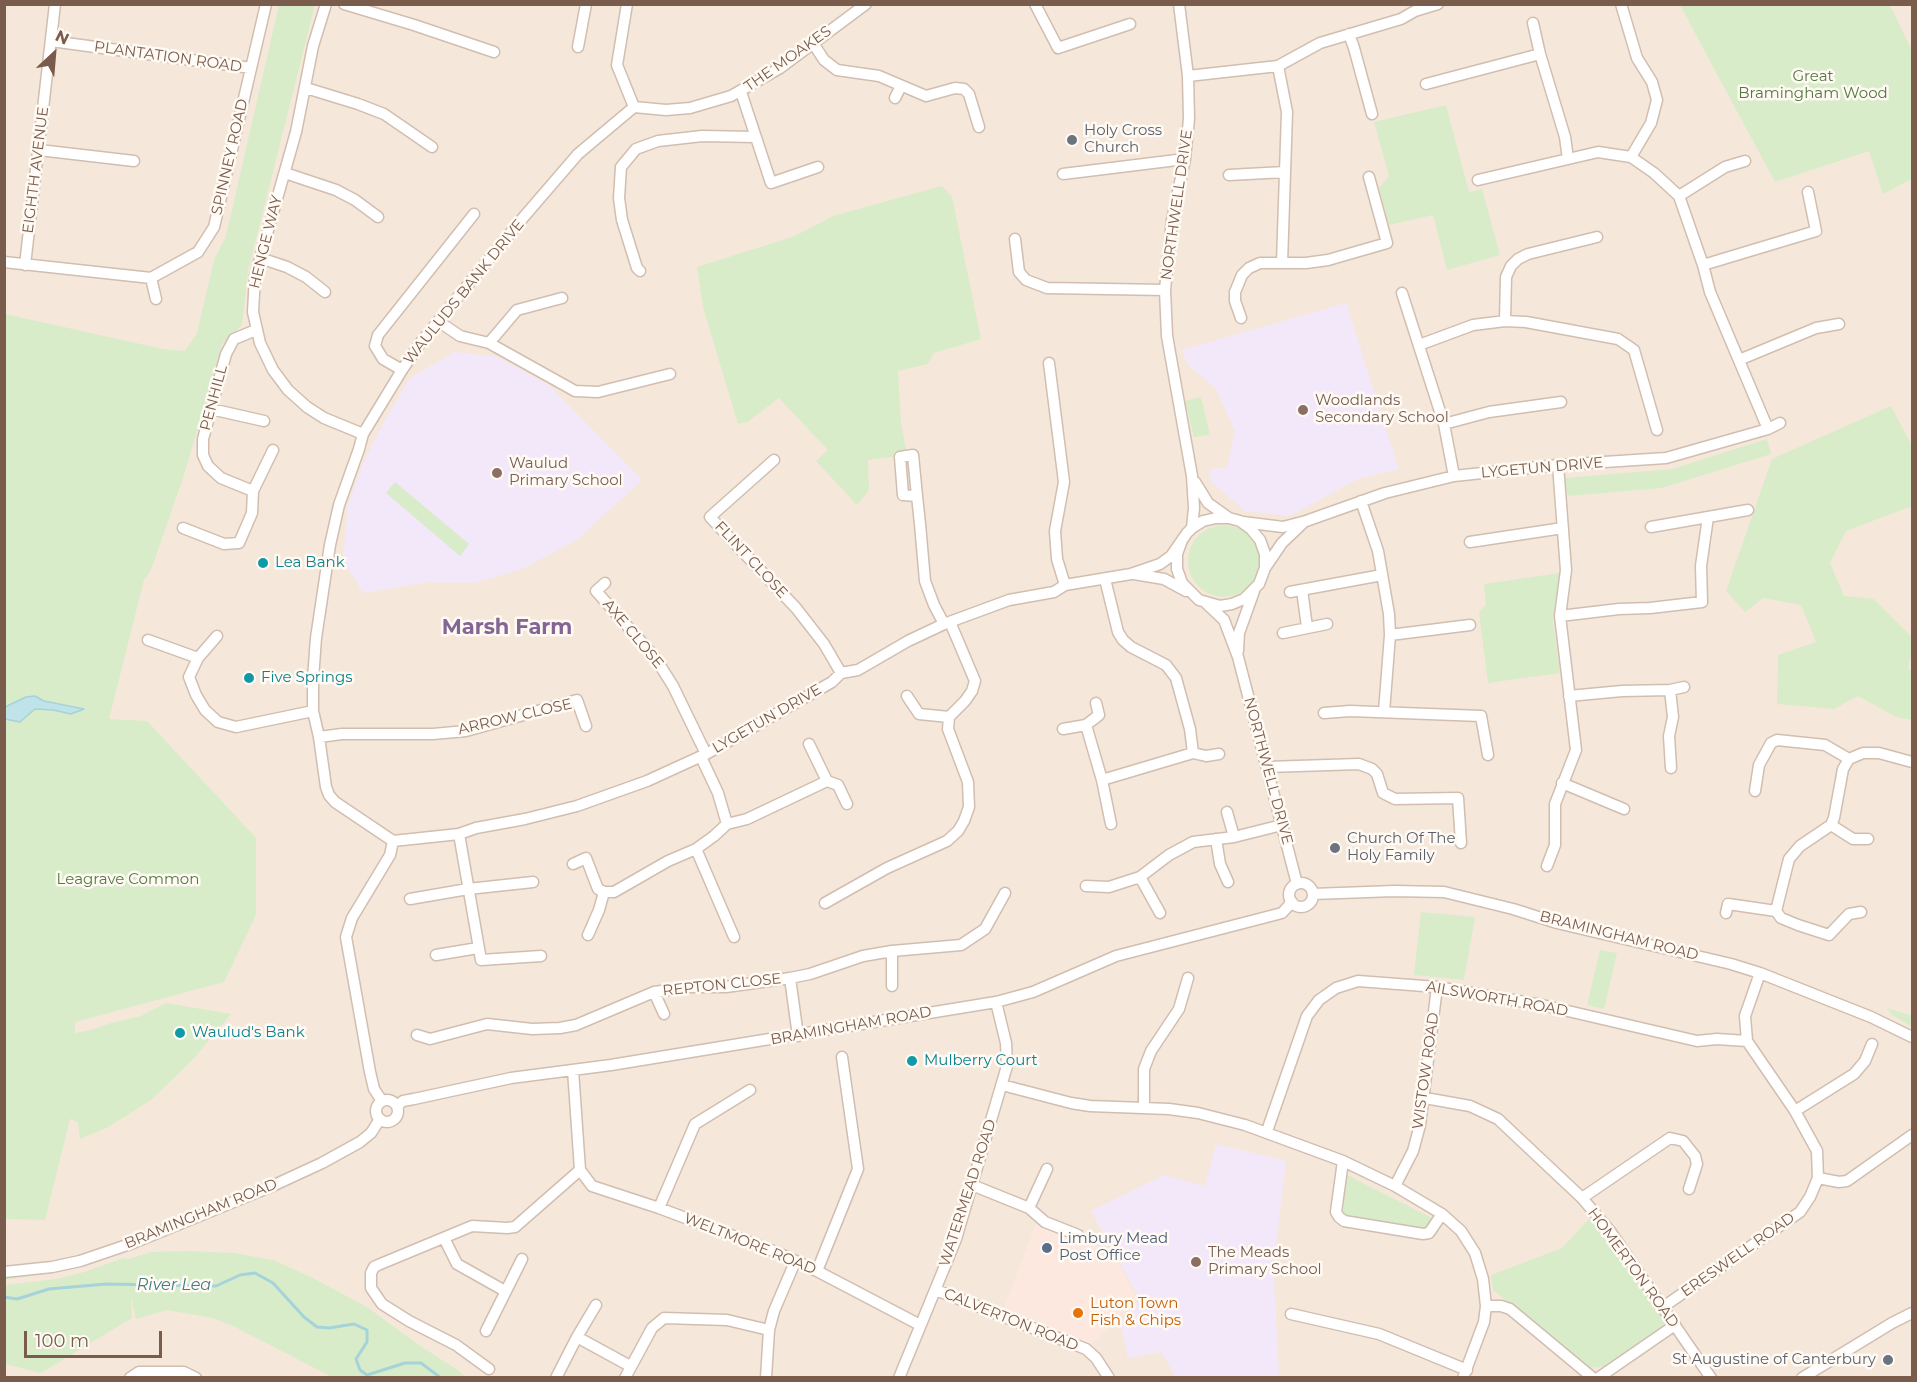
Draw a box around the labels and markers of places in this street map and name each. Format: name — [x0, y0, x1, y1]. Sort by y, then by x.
place label: Holy Cross Church — [1084, 122, 1162, 157]
marker: Holy Cross Church — [1065, 133, 1079, 147]
place label: Woodlands Secondary School — [1315, 392, 1449, 427]
marker: Woodlands Secondary School — [1296, 403, 1310, 417]
place label: Waulud Primary School — [509, 455, 623, 490]
marker: Waulud Primary School — [490, 466, 504, 480]
place label: Lea Bank — [275, 554, 345, 572]
marker: Lea Bank — [256, 556, 270, 570]
place label: Five Springs — [261, 669, 352, 687]
marker: Five Springs — [242, 671, 256, 685]
place label: Church Of The Holy Family — [1347, 830, 1455, 865]
marker: Church Of The Holy Family — [1328, 841, 1342, 855]
place label: Waulud's Bank — [192, 1024, 305, 1042]
marker: Waulud's Bank — [173, 1026, 187, 1040]
place label: Mulberry Court — [924, 1052, 1038, 1070]
marker: Mulberry Court — [905, 1054, 919, 1068]
place label: Limbury Mead Post Office — [1059, 1230, 1168, 1265]
marker: Limbury Mead Post Office — [1040, 1241, 1054, 1255]
place label: The Meads Primary School — [1208, 1244, 1322, 1279]
marker: The Meads Primary School — [1189, 1255, 1203, 1269]
place label: Luton Town Fish & Chips — [1090, 1295, 1181, 1330]
marker: Luton Town Fish & Chips — [1071, 1306, 1085, 1320]
place label: St Augustine of Canterbury — [1672, 1351, 1876, 1369]
marker: St Augustine of Canterbury — [1881, 1353, 1895, 1367]

